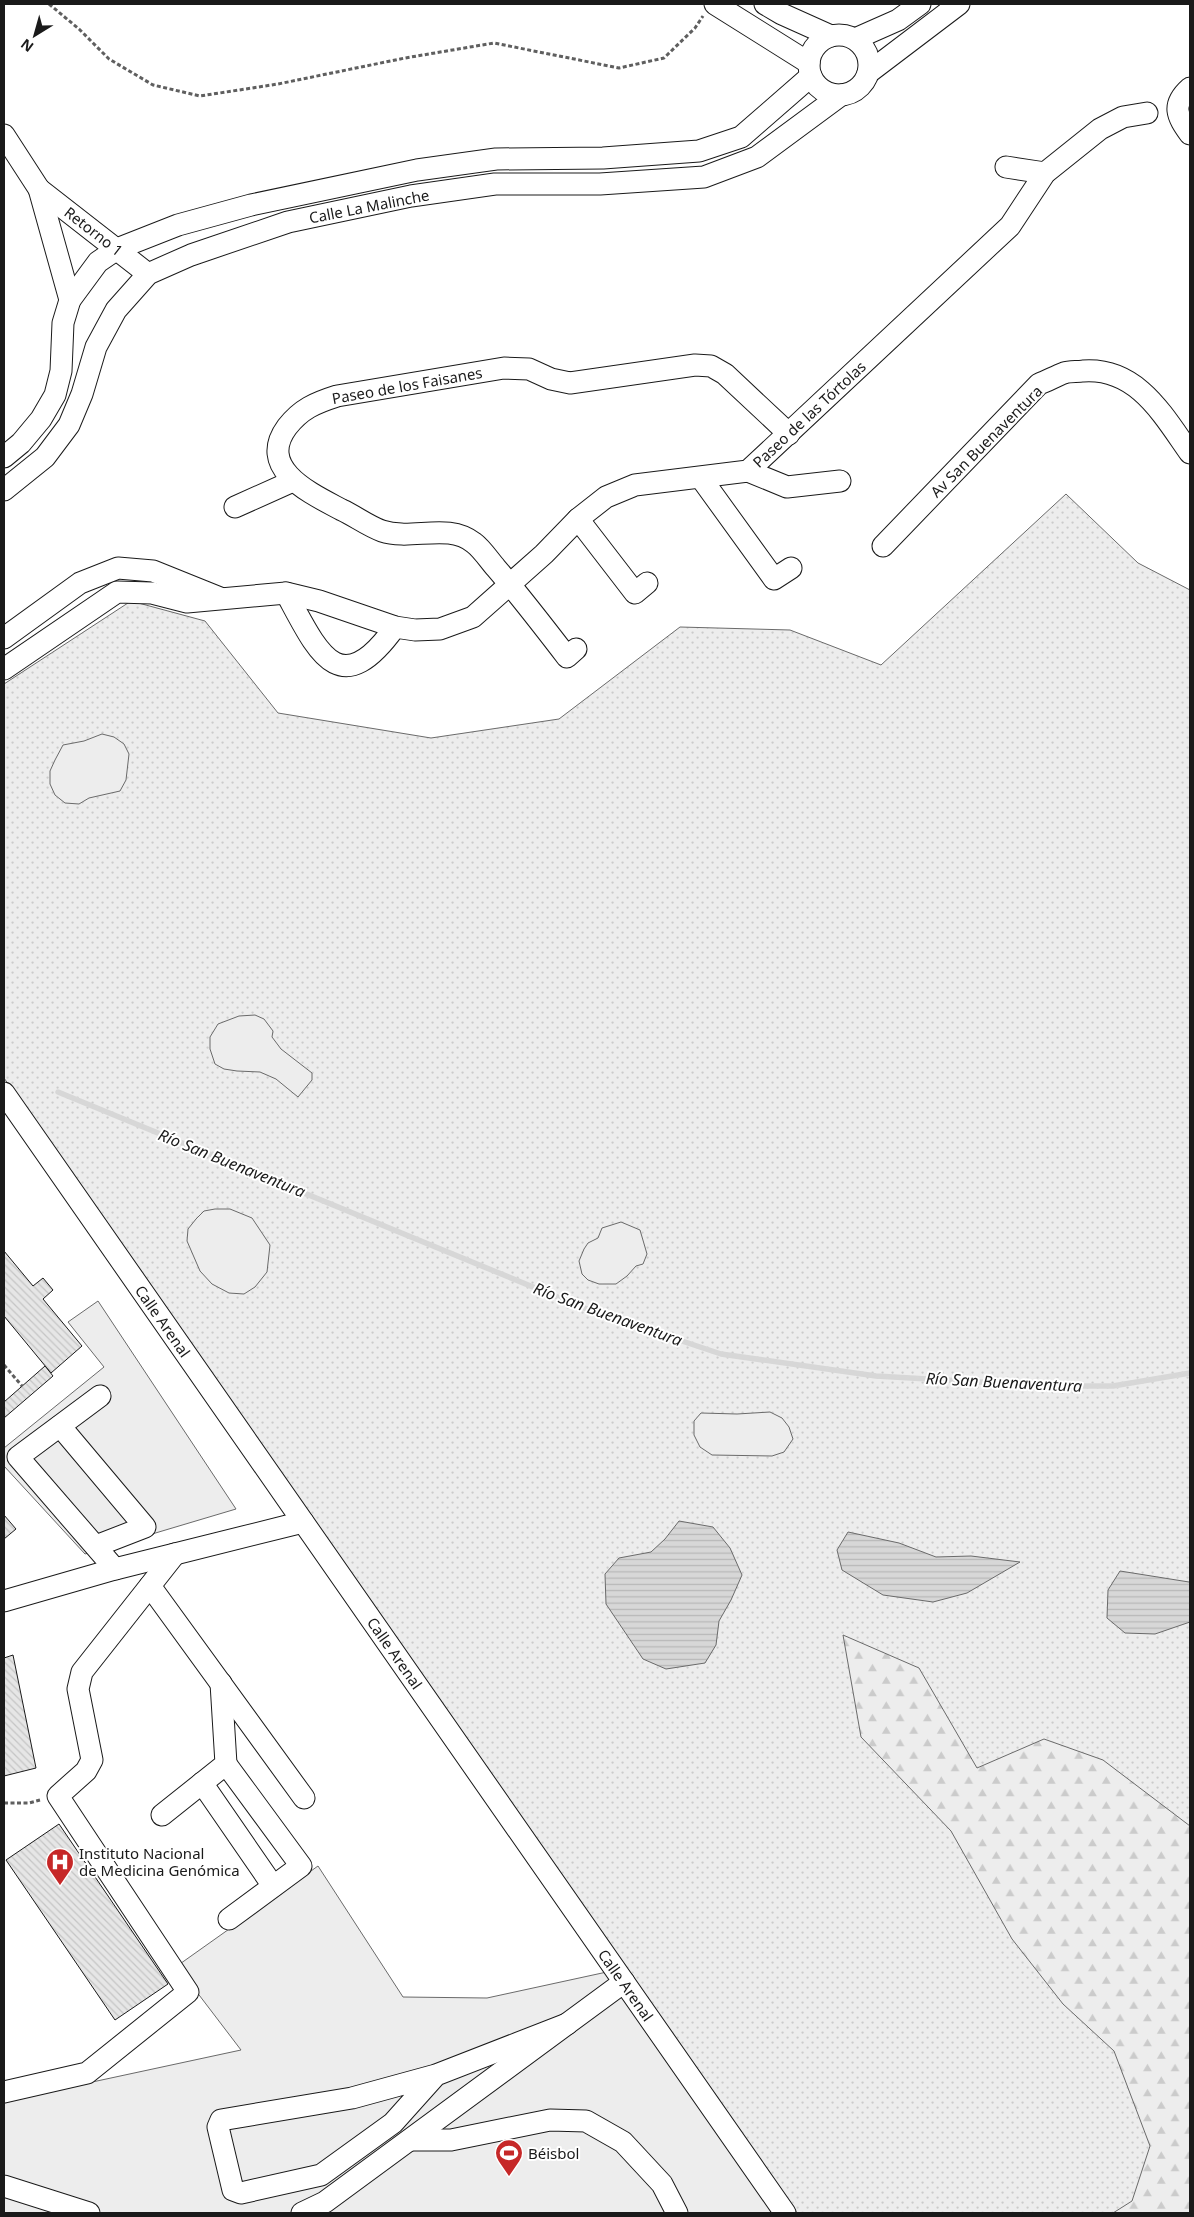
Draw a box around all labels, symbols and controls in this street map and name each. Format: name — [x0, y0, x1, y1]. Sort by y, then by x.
north arrow — [10, 10, 60, 60]
text: N — [17, 35, 37, 57]
street label: Calle La Malinche — [307, 185, 431, 227]
street label: Retorno 1 — [61, 202, 127, 260]
street label: Paseo de las Tórtolas — [748, 356, 870, 472]
street label: Paseo de los Faisanes — [330, 362, 484, 408]
street label: Av San Buenaventura — [926, 381, 1046, 501]
water label: Río San Buenaventura — [155, 1123, 309, 1203]
water label: Río San Buenaventura — [531, 1277, 685, 1351]
street label: Calle Arenal — [131, 1281, 195, 1361]
water label: Río San Buenaventura — [925, 1367, 1083, 1397]
street label: Calle Arenal — [363, 1613, 427, 1693]
place label: Instituto Nacional de Medicina Genómica — [79, 1843, 240, 1880]
hospital icon: Instituto Nacional de Medicina Genómica — [45, 1847, 75, 1886]
street label: Calle Arenal — [594, 1945, 658, 2025]
sports icon: Béisbol — [494, 2138, 524, 2177]
place label: Béisbol — [528, 2143, 579, 2163]

